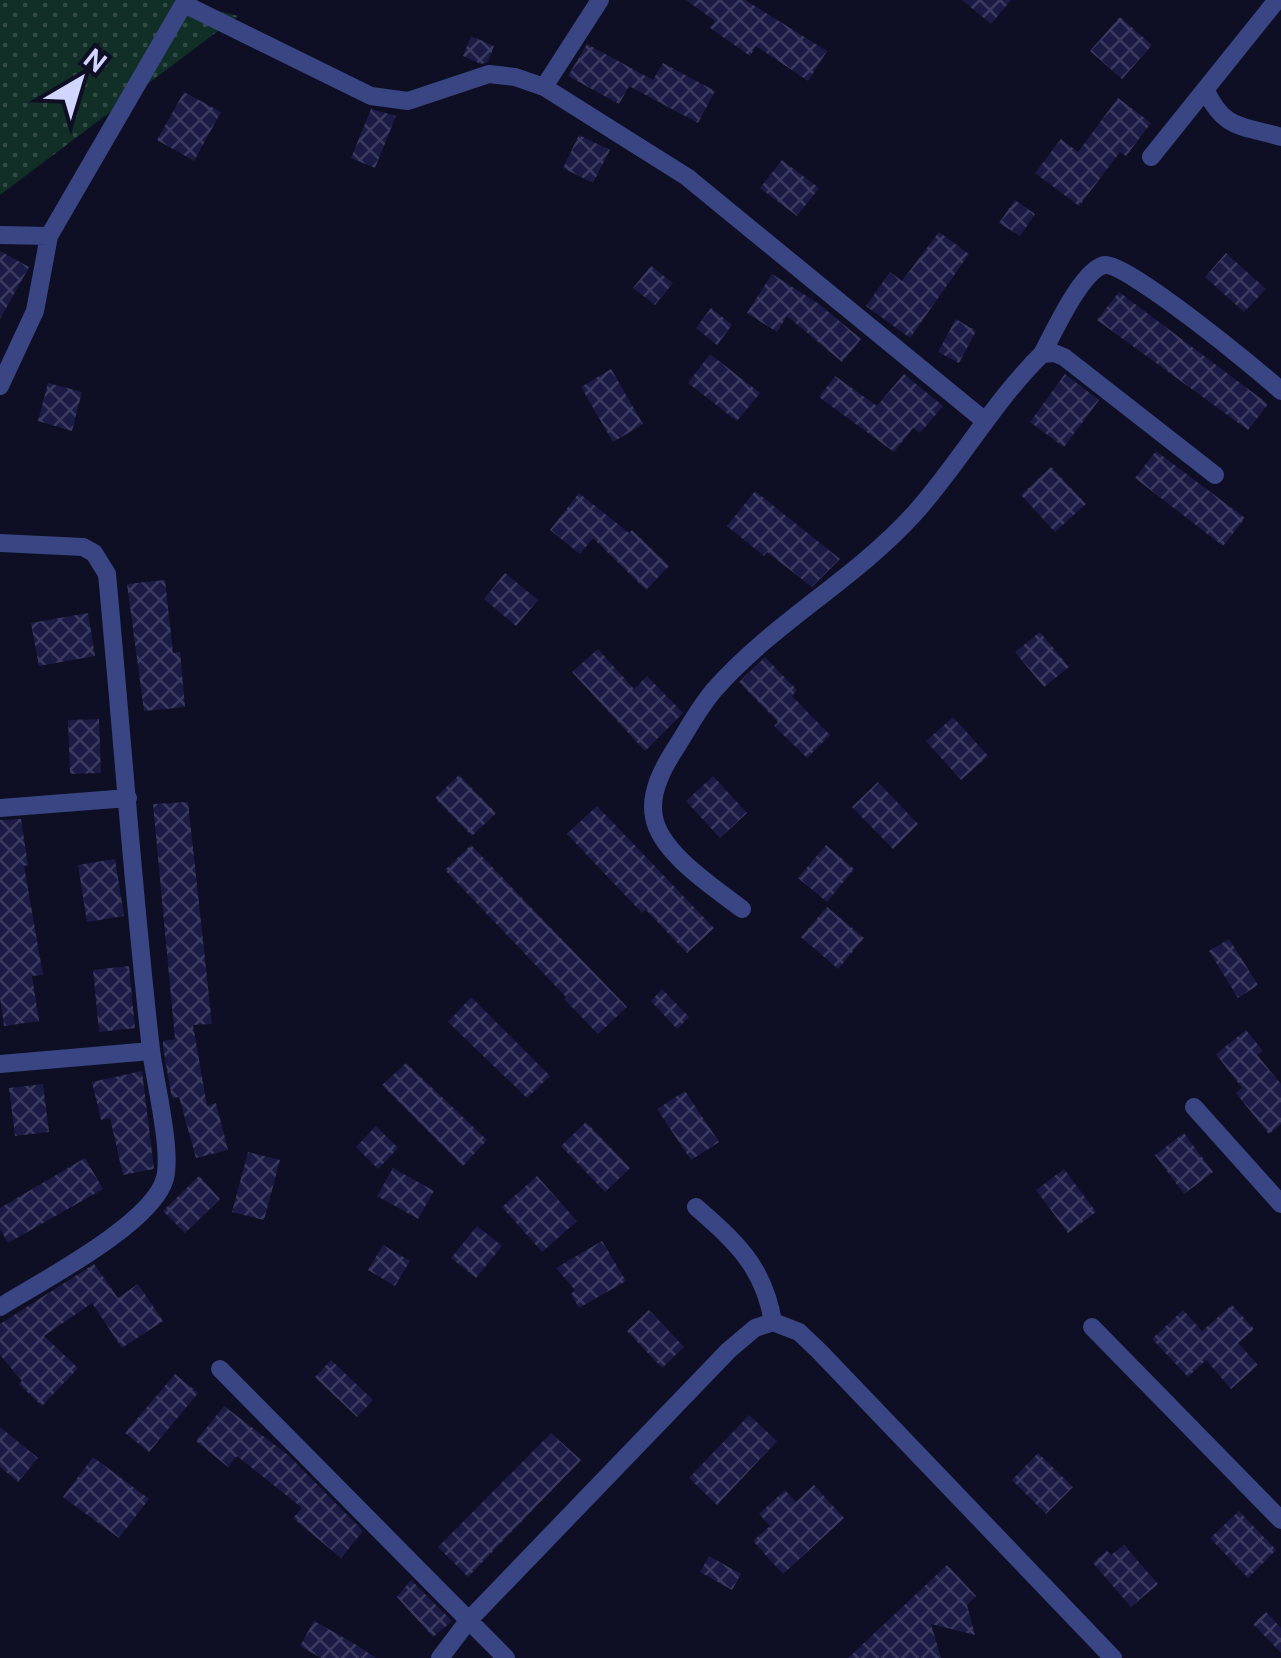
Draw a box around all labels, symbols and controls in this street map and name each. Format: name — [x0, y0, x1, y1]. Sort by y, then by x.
north arrow — [30, 30, 130, 130]
text: N — [77, 41, 114, 80]

